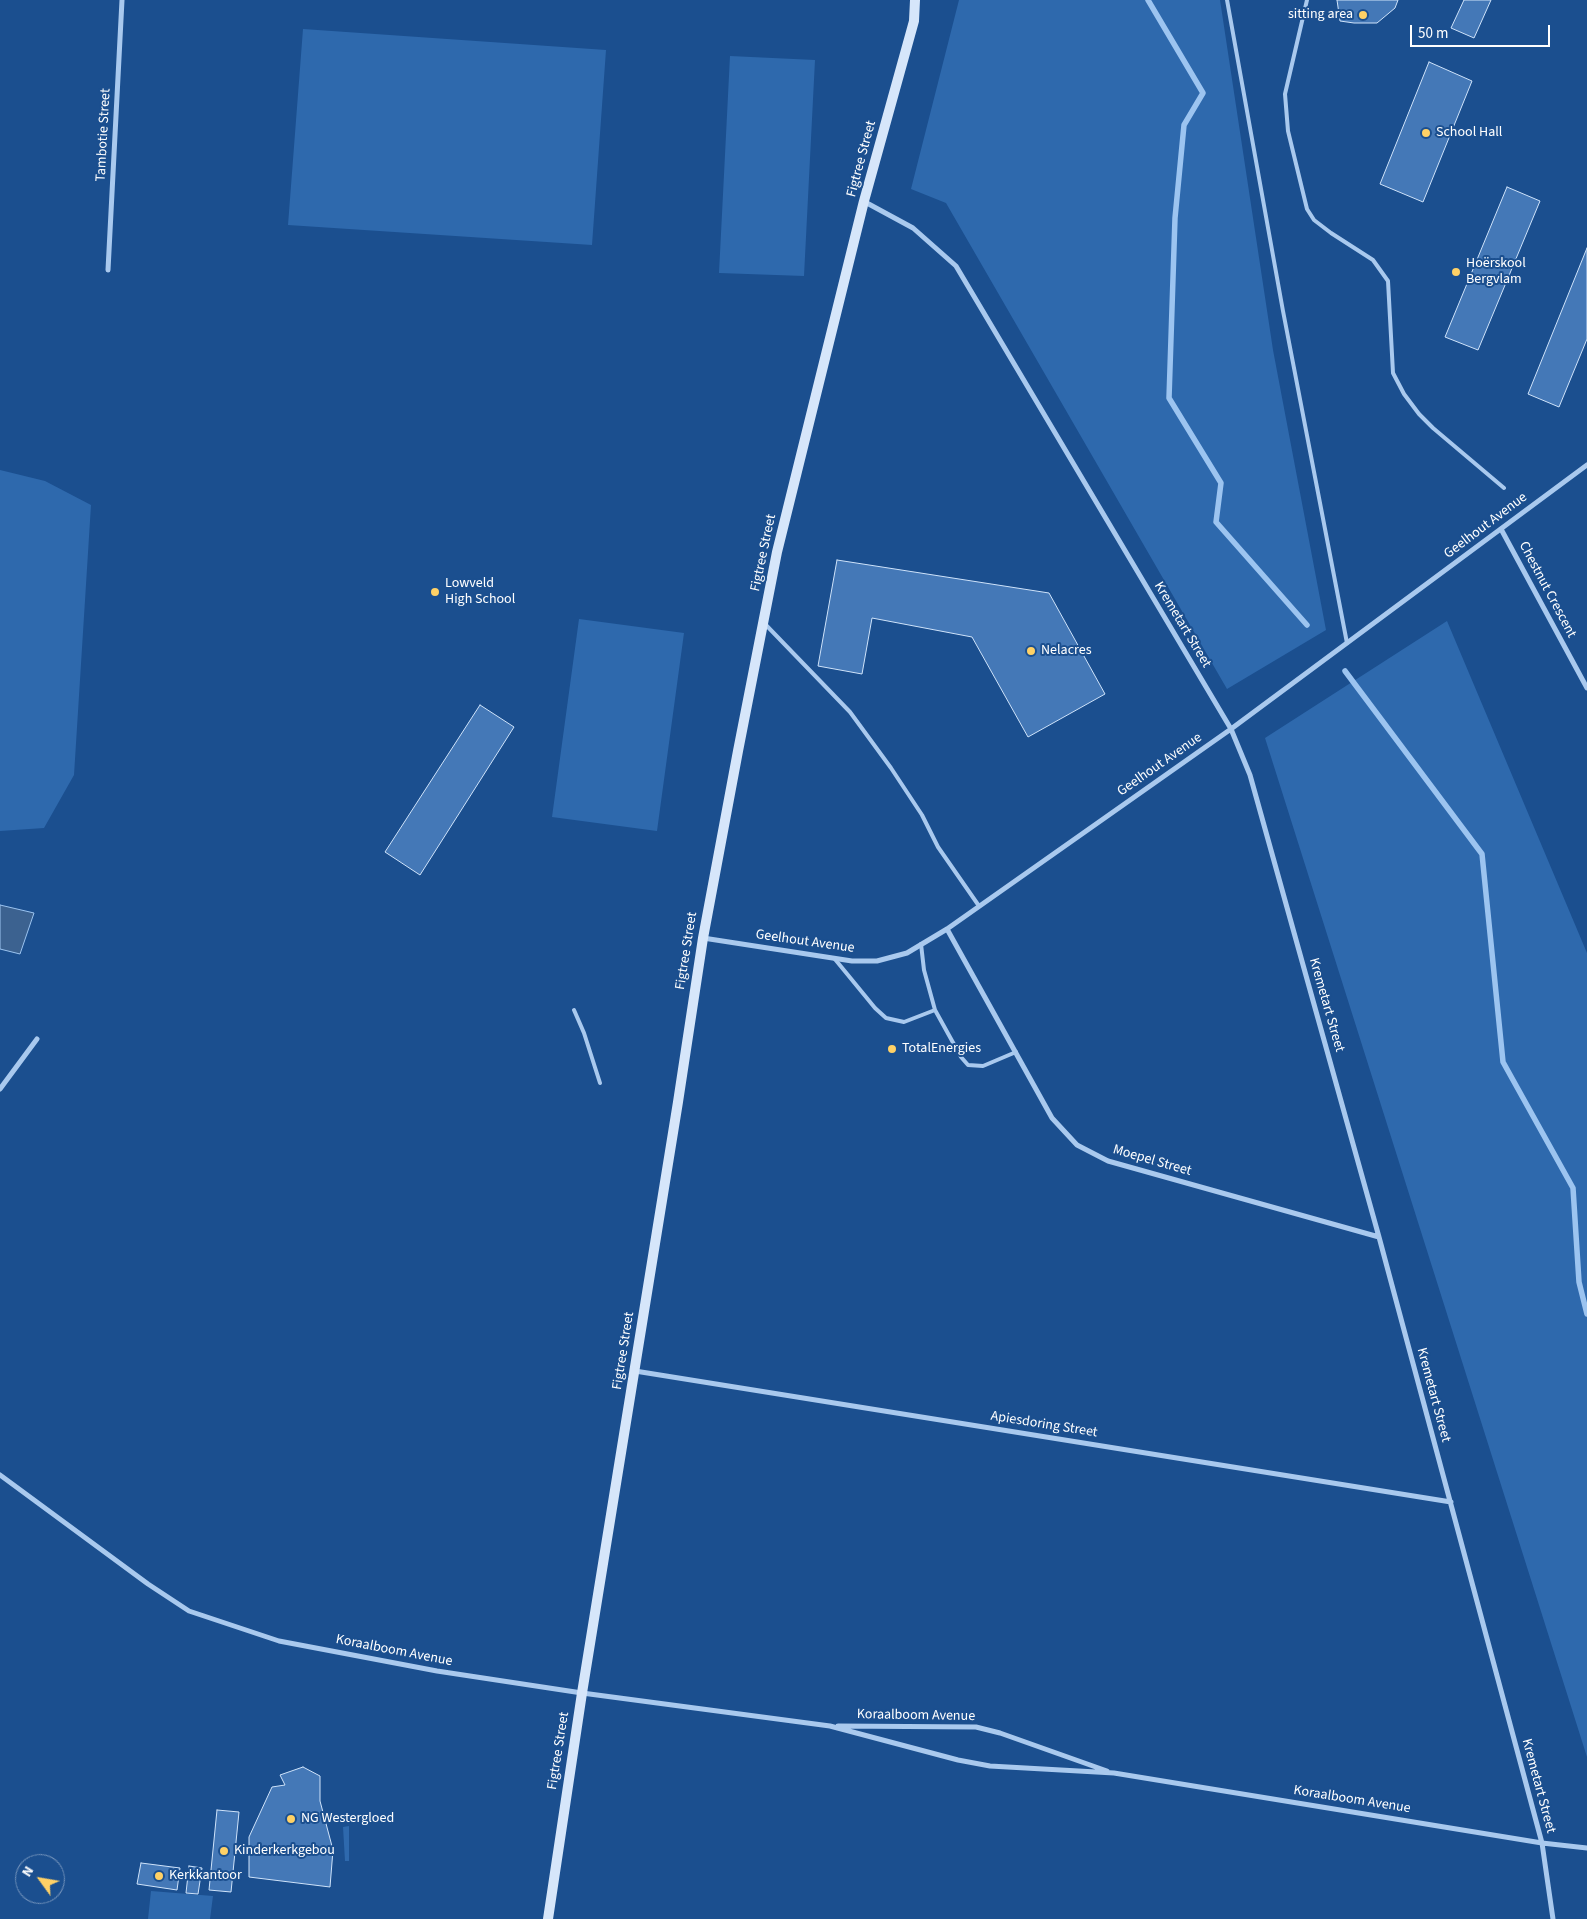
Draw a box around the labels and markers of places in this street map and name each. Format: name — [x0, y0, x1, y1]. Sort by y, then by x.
place label: sitting area — [1288, 7, 1353, 23]
marker: sitting area — [1357, 9, 1369, 21]
place label: School Hall — [1436, 125, 1502, 141]
marker: School Hall — [1420, 127, 1432, 139]
place label: Hoërskool Bergvlam — [1466, 256, 1526, 288]
marker: Hoërskool Bergvlam — [1450, 266, 1462, 278]
place label: Lowveld High School — [445, 576, 515, 608]
marker: Lowveld High School — [429, 586, 441, 598]
place label: Nelacres — [1041, 643, 1092, 659]
marker: Nelacres — [1025, 645, 1037, 657]
place label: TotalEnergies — [902, 1041, 981, 1057]
marker: TotalEnergies — [886, 1043, 898, 1055]
place label: NG Westergloed — [301, 1811, 394, 1827]
marker: NG Westergloed — [285, 1813, 297, 1825]
place label: Kinderkerkgebou — [234, 1843, 335, 1859]
marker: Kinderkerkgebou — [218, 1845, 230, 1857]
place label: Kerkkantoor — [169, 1868, 242, 1884]
marker: Kerkkantoor — [153, 1870, 165, 1882]

